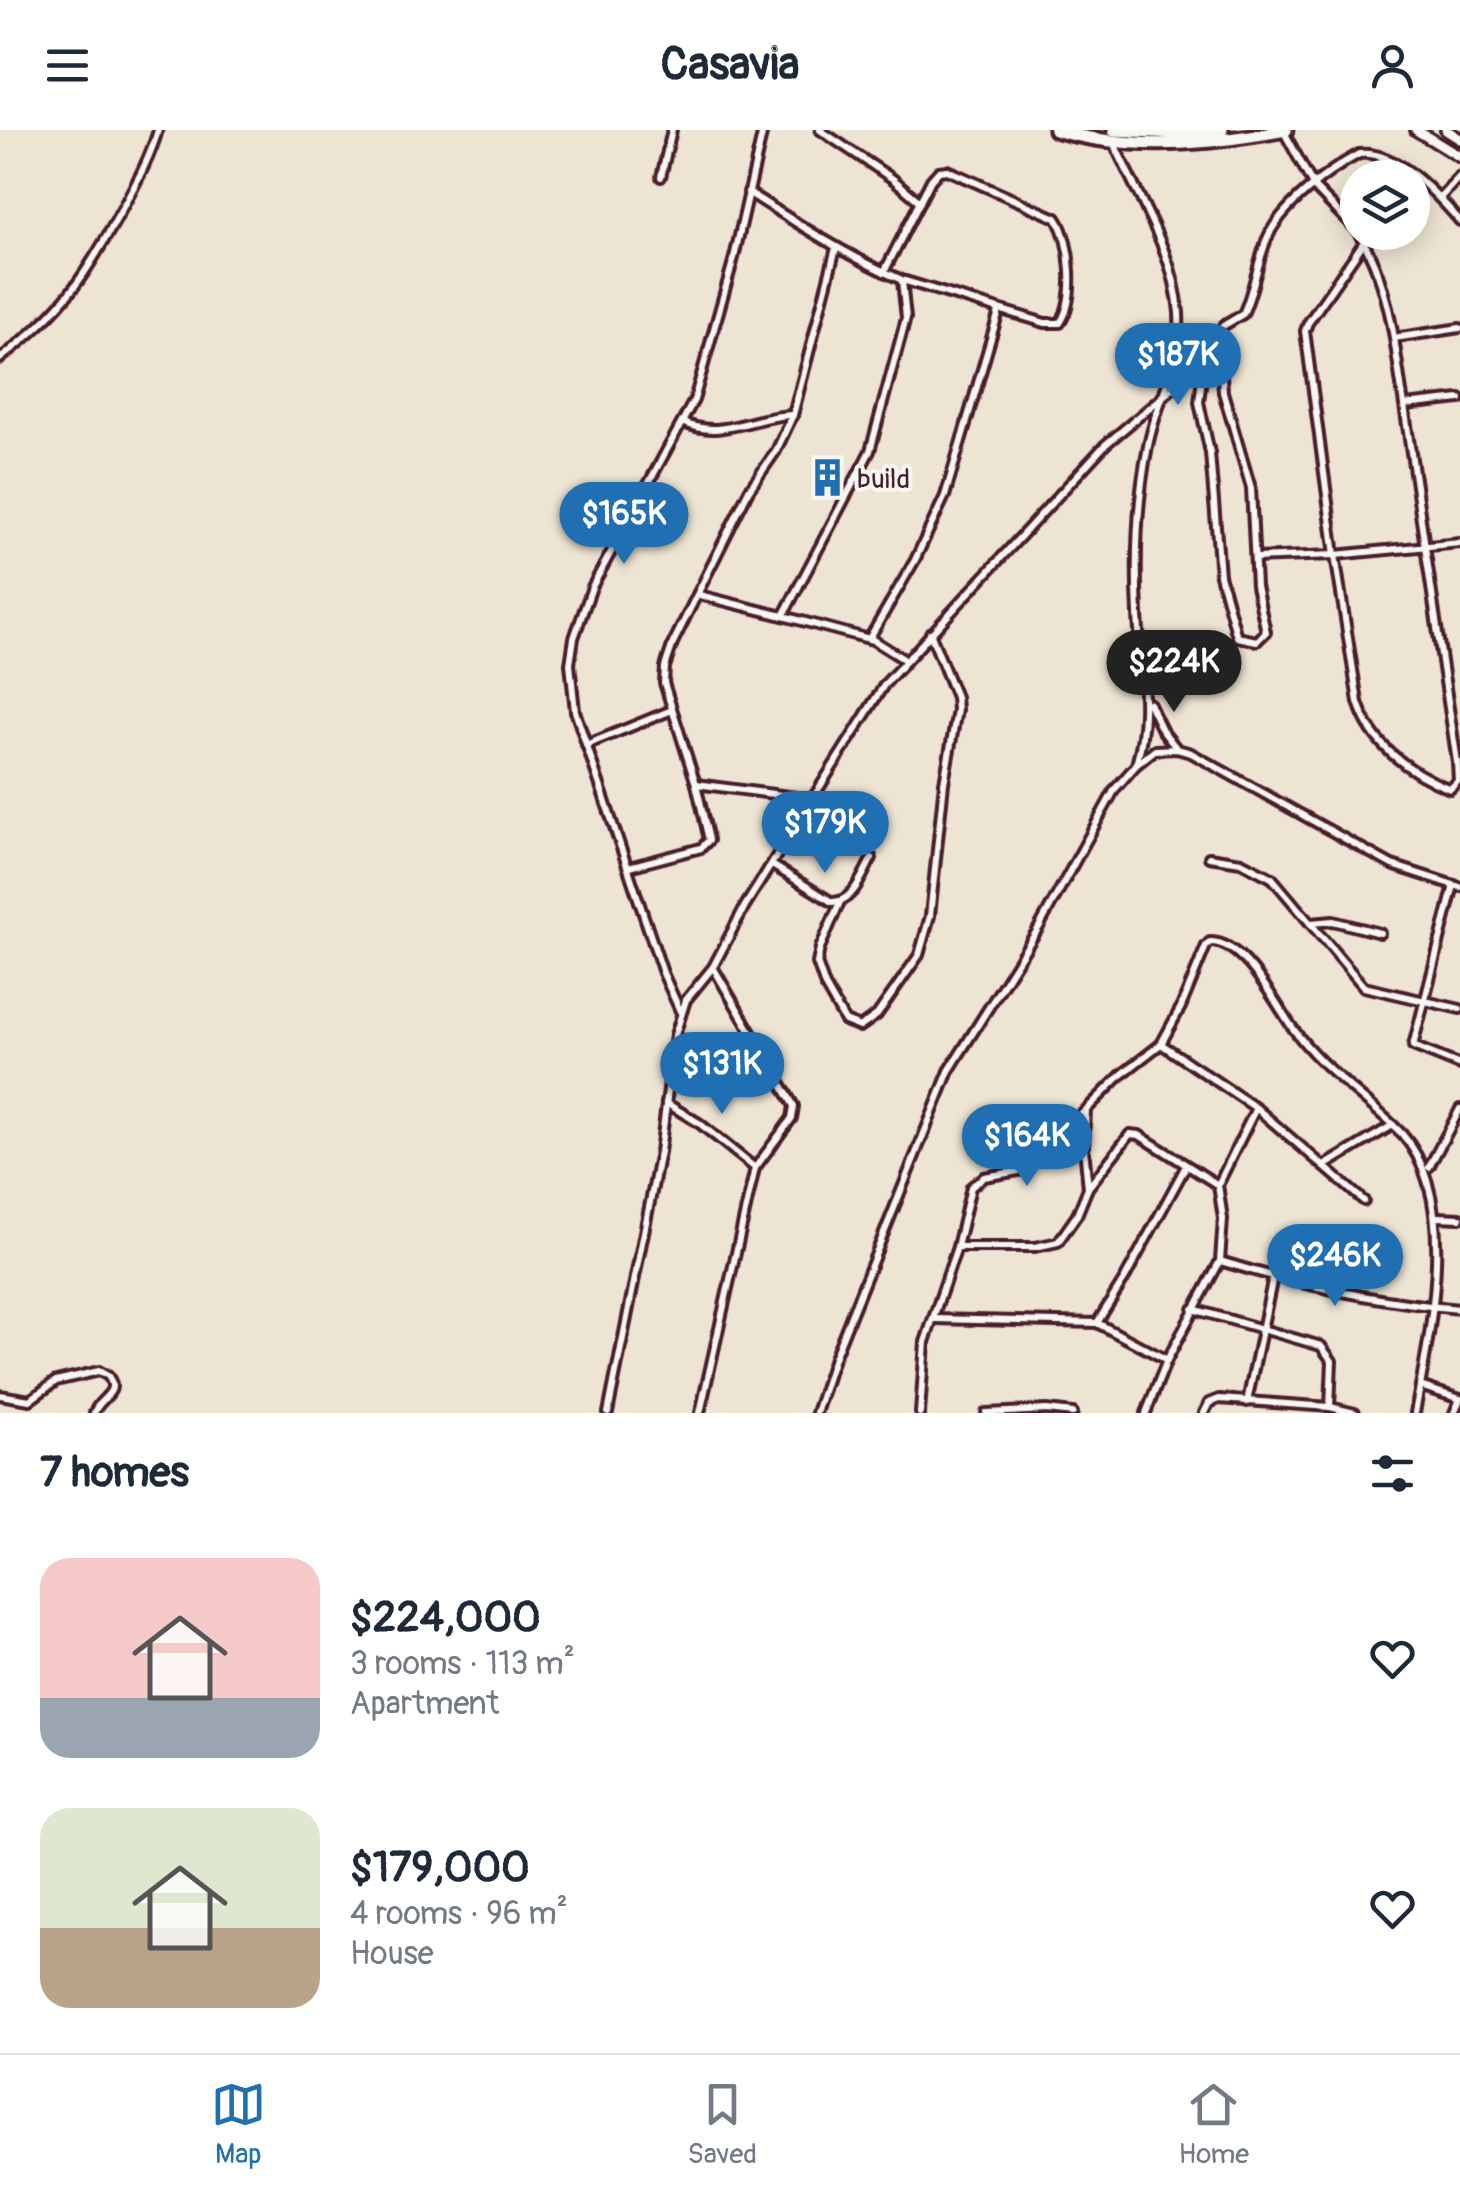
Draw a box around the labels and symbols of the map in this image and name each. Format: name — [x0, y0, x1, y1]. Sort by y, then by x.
pin: $187K — [1108, 323, 1248, 408]
building icon: build — [806, 457, 848, 499]
place label: build — [857, 462, 910, 497]
pin: $165K — [554, 482, 694, 567]
pin: $224K — [1104, 630, 1244, 715]
pin: $179K — [755, 791, 895, 876]
pin: $131K — [652, 1032, 792, 1117]
pin: $164K — [957, 1104, 1097, 1189]
pin: $246K — [1265, 1224, 1405, 1309]

